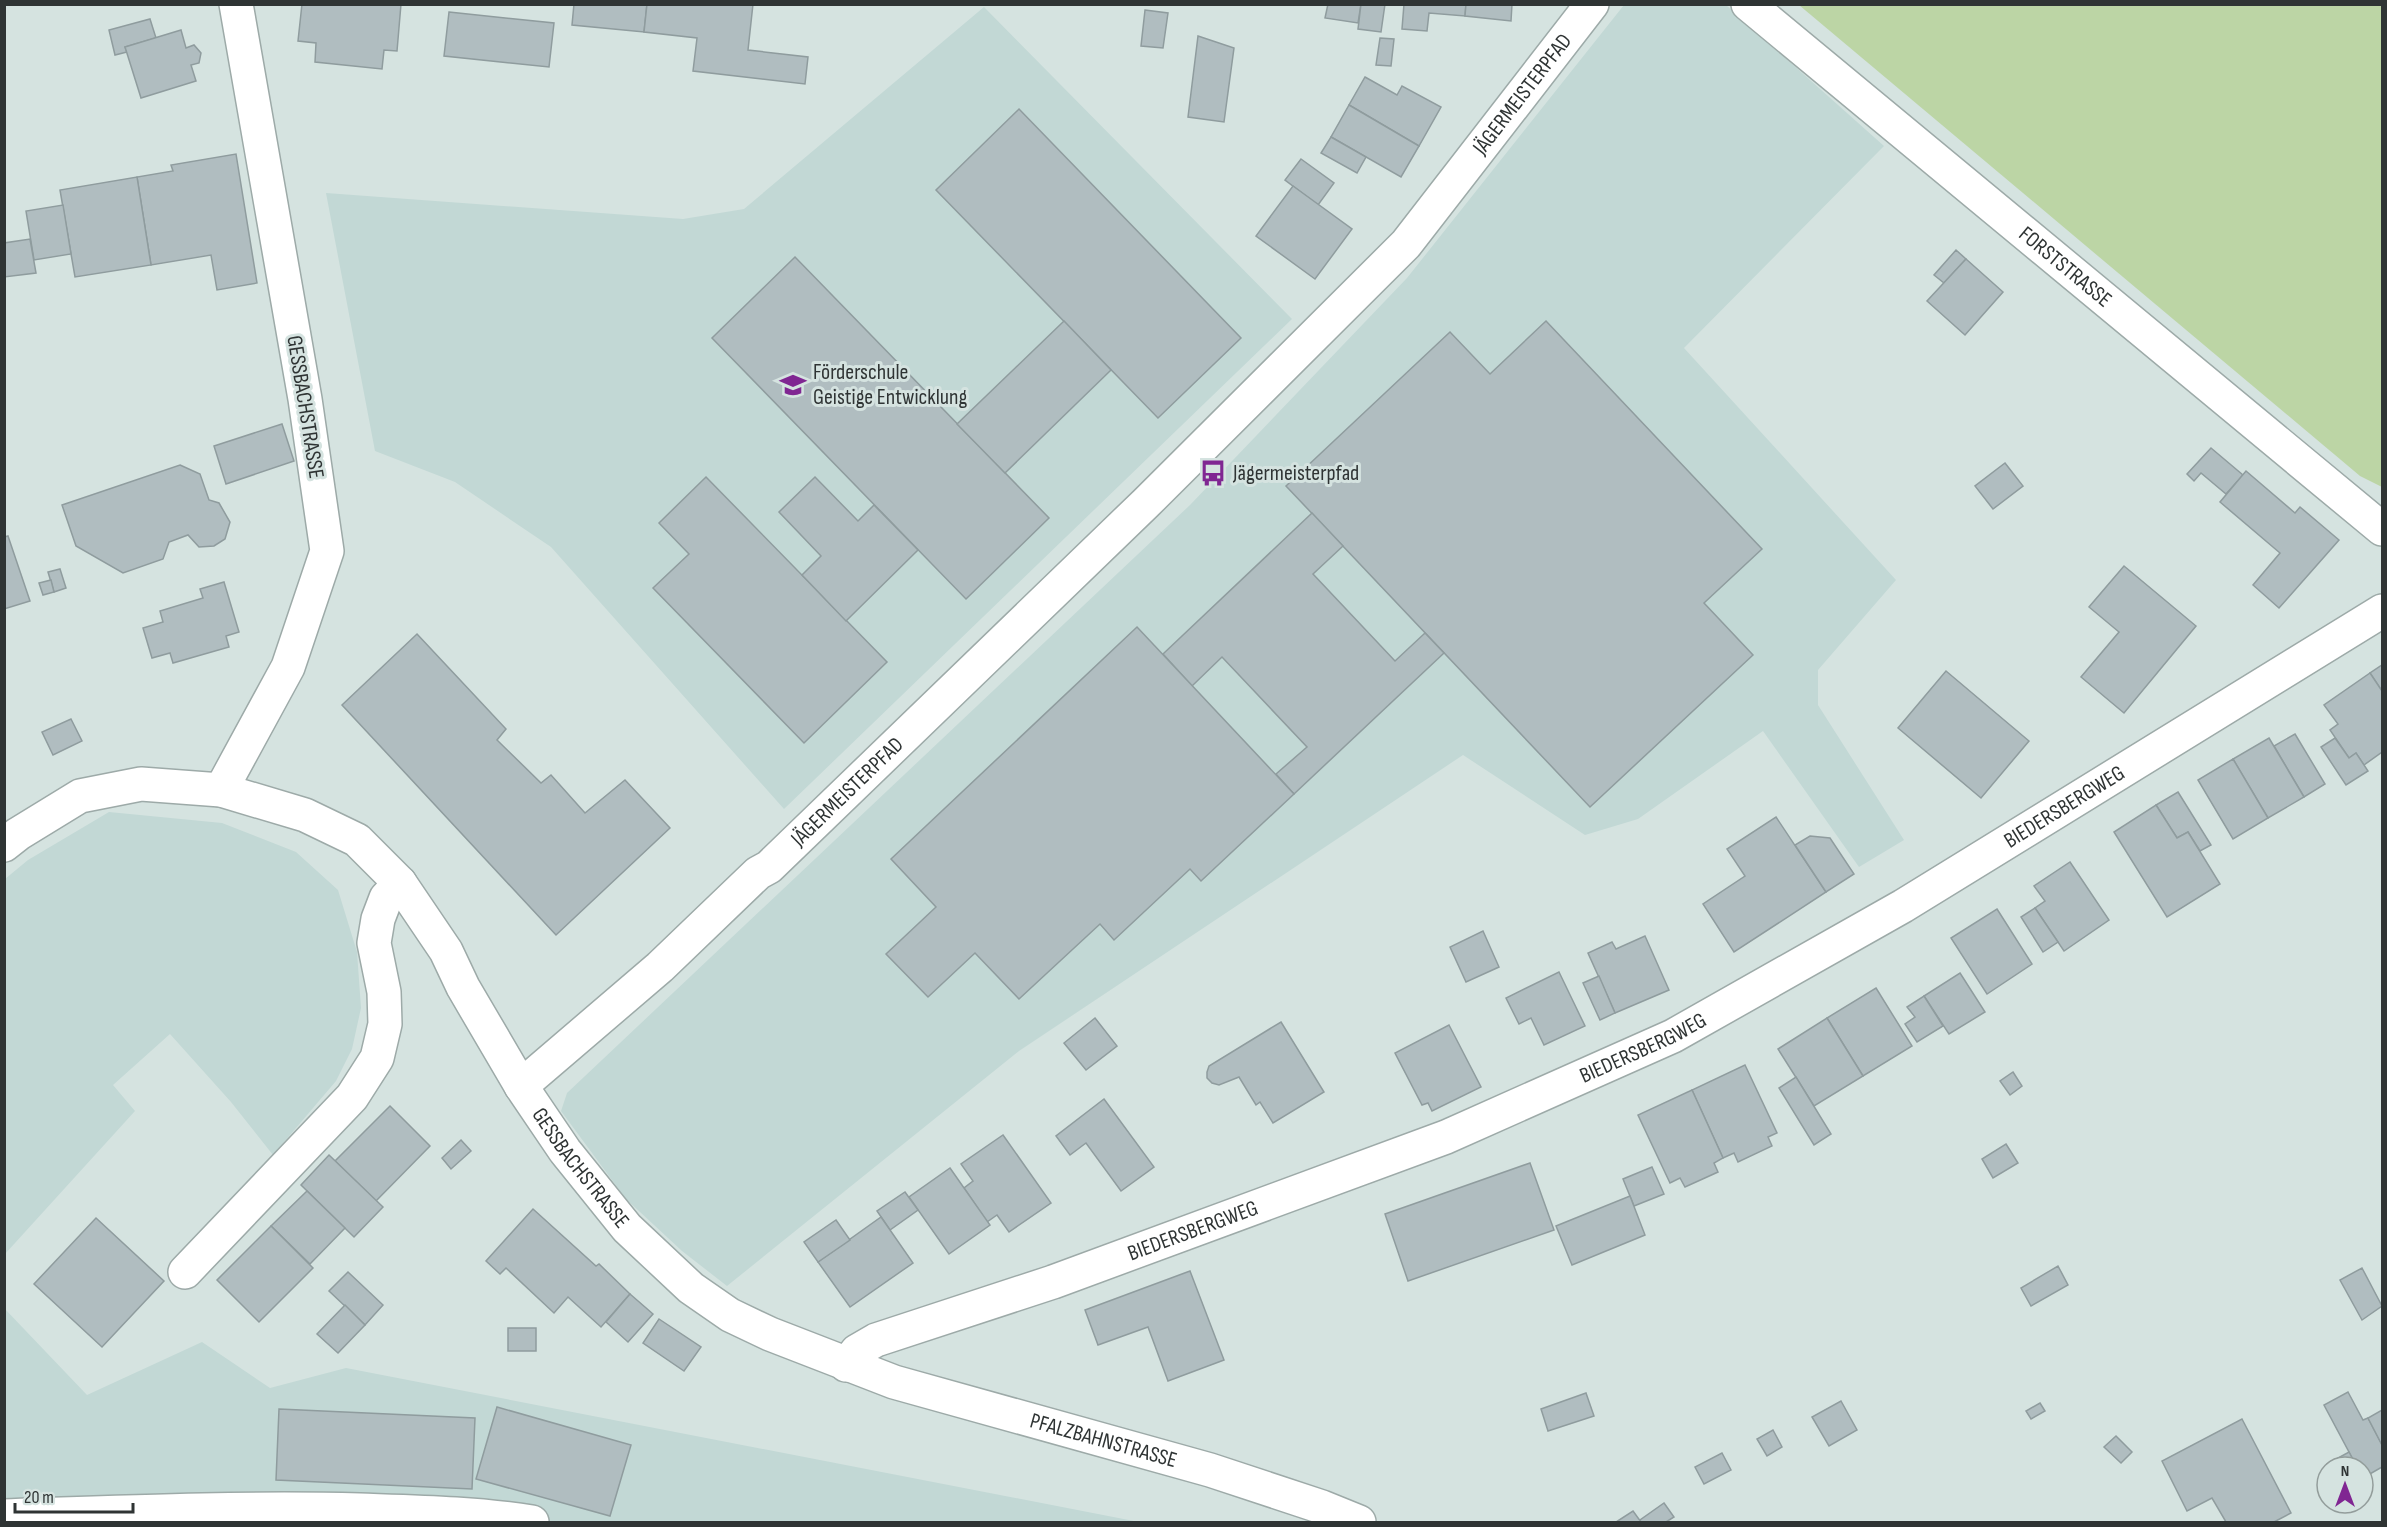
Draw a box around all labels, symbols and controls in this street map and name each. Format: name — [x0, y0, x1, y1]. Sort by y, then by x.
street label: JÄGERMEISTERPFAD — [1466, 28, 1578, 161]
street label: FORSTSTRASSE — [2013, 220, 2117, 313]
street label: GESSBACHSTRASSE — [280, 334, 330, 480]
place label: Förderschule Geistige Entwicklung — [813, 359, 967, 411]
school or university icon: Förderschule Geistige Entwicklung — [778, 370, 808, 400]
bus stop icon: Jägermeisterpfad — [1198, 458, 1228, 488]
place label: Jägermeisterpfad — [1232, 460, 1359, 487]
street label: JÄGERMEISTERPFAD — [785, 731, 909, 853]
street label: BIEDERSBERGWEG — [1999, 759, 2130, 854]
street label: BIEDERSBERGWEG — [1575, 1007, 1711, 1089]
street label: GESSBACHSTRASSE — [526, 1102, 635, 1234]
street label: BIEDERSBERGWEG — [1124, 1194, 1262, 1267]
street label: PFALZBAHNSTRASSE — [1027, 1407, 1180, 1474]
north arrow — [2315, 1455, 2375, 1515]
text: N — [2341, 1462, 2349, 1481]
scale bar — [15, 1476, 134, 1514]
text: 20 m — [24, 1487, 54, 1508]

